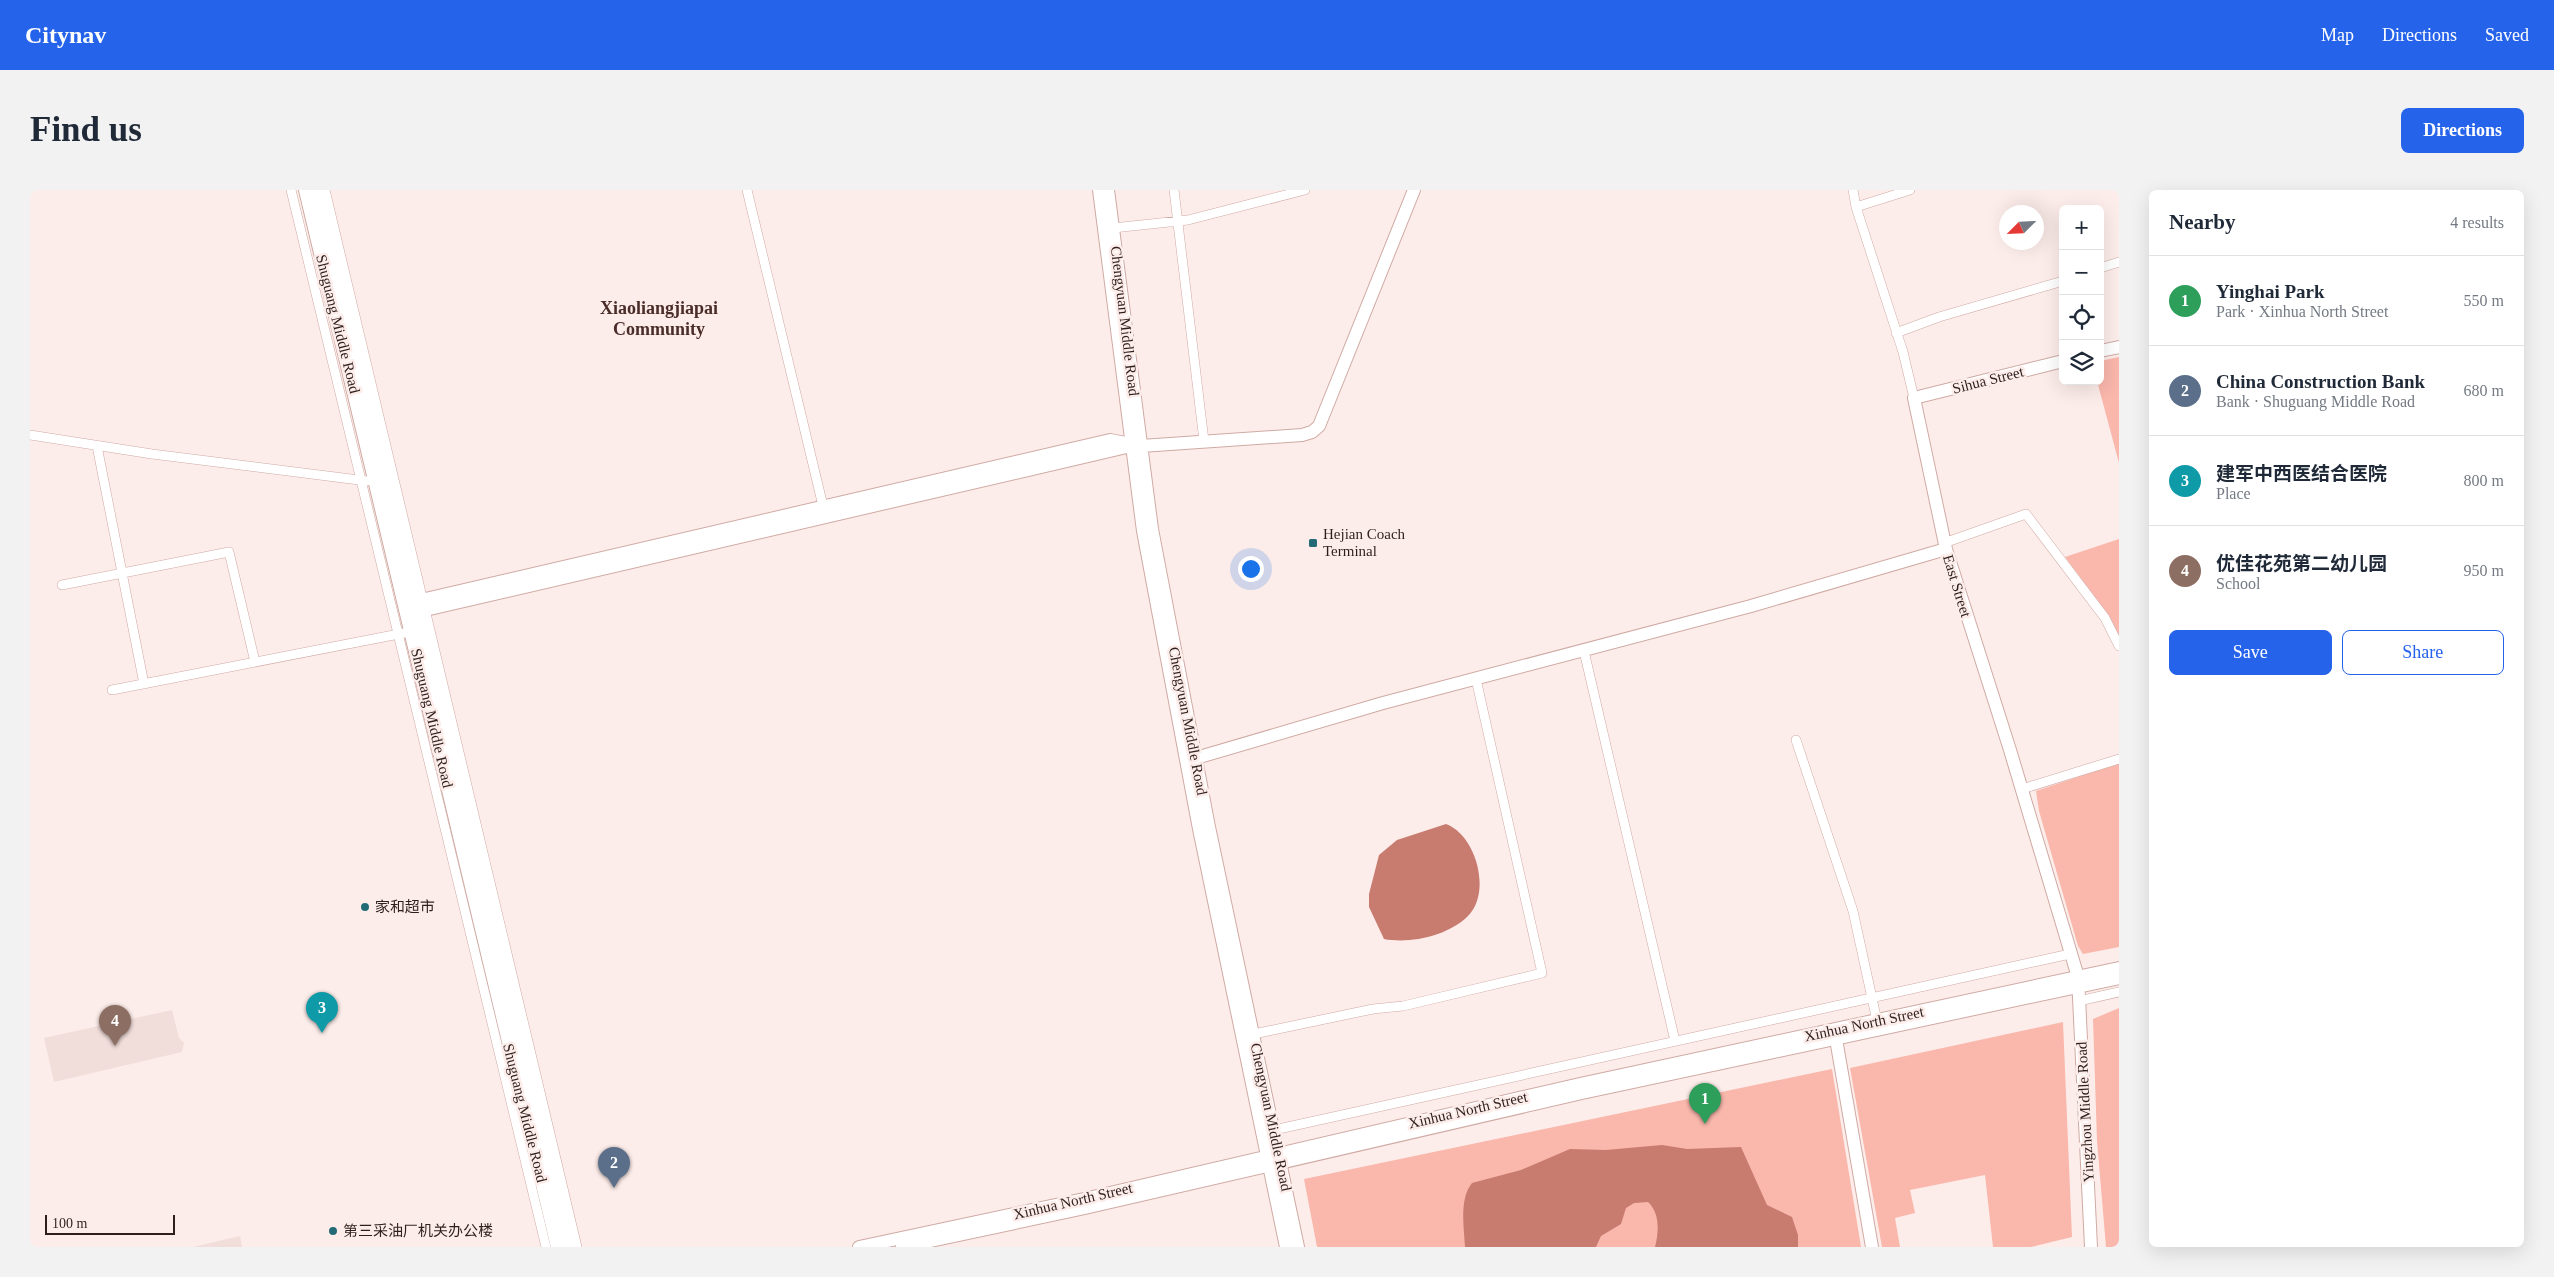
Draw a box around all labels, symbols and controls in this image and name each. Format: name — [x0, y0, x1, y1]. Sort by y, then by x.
text: Citynav — [25, 22, 106, 48]
text: Map — [2321, 25, 2354, 45]
text: Directions — [2382, 25, 2457, 45]
text: Saved — [2485, 25, 2529, 45]
button: Directions — [2401, 108, 2524, 153]
text: Find us — [30, 110, 142, 149]
north arrow — [1999, 205, 2044, 250]
map controls — [2059, 205, 2104, 385]
button: + — [2059, 205, 2104, 250]
text: Nearby — [2169, 210, 2236, 234]
text: 4 results — [2450, 214, 2504, 231]
street label: Chengyuan Middle Road — [1108, 245, 1142, 397]
button: − — [2059, 250, 2104, 295]
street label: Shuguang Middle Road — [313, 253, 363, 396]
text: Yinghai Park — [2216, 281, 2325, 302]
text: 1 — [2181, 292, 2189, 309]
text: 550 m — [2464, 292, 2504, 309]
button: locate — [2059, 295, 2104, 340]
district label: Xiaoliangjiapai Community — [600, 298, 718, 339]
text: Park · Xinhua North Street — [2216, 303, 2388, 320]
button: layers — [2059, 340, 2104, 385]
street label: Sihua Street — [1951, 363, 2026, 397]
text: China Construction Bank — [2216, 371, 2425, 392]
text: 2 — [2181, 382, 2189, 399]
text: 680 m — [2464, 382, 2504, 399]
text: Bank · Shuguang Middle Road — [2216, 393, 2415, 410]
text: 建军中西医结合医院 — [2216, 463, 2387, 484]
text: 3 — [2181, 472, 2189, 489]
text: 800 m — [2464, 472, 2504, 489]
text: Place — [2216, 485, 2251, 502]
place label: Hejian Coach Terminal — [1323, 526, 1406, 559]
marker: Hejian Coach Terminal — [1307, 537, 1319, 549]
street label: East Street — [1940, 553, 1974, 620]
text: 优佳花苑第二幼儿园 — [2216, 553, 2387, 574]
your location — [1238, 556, 1264, 582]
text: 4 — [2181, 562, 2189, 579]
text: 950 m — [2464, 562, 2504, 579]
text: School — [2216, 575, 2260, 592]
button: Save — [2169, 630, 2332, 675]
button: Share — [2342, 630, 2504, 675]
street label: Chengyuan Middle Road — [1166, 645, 1210, 797]
street label: Shuguang Middle Road — [408, 647, 456, 790]
place label: 家和超市 — [375, 899, 435, 915]
marker: 家和超市 — [359, 901, 371, 913]
pin: 3 — [306, 992, 338, 1033]
street label: Xinhua North Street — [1803, 1003, 1926, 1044]
pin: 4 — [99, 1005, 131, 1046]
street label: Yingzhou Middle Road — [2073, 1041, 2097, 1183]
street label: Shuguang Middle Road — [500, 1042, 550, 1185]
street label: Chengyuan Middle Road — [1247, 1042, 1295, 1193]
pin: 1 — [1689, 1083, 1721, 1124]
street label: Xinhua North Street — [1407, 1088, 1530, 1131]
pin: 2 — [598, 1147, 630, 1188]
street label: Xinhua North Street — [1012, 1179, 1135, 1222]
scale bar — [45, 1212, 175, 1235]
text: 100 m — [52, 1216, 87, 1231]
place label: 第三采油厂机关办公楼 — [343, 1223, 493, 1239]
marker: 第三采油厂机关办公楼 — [327, 1225, 339, 1237]

